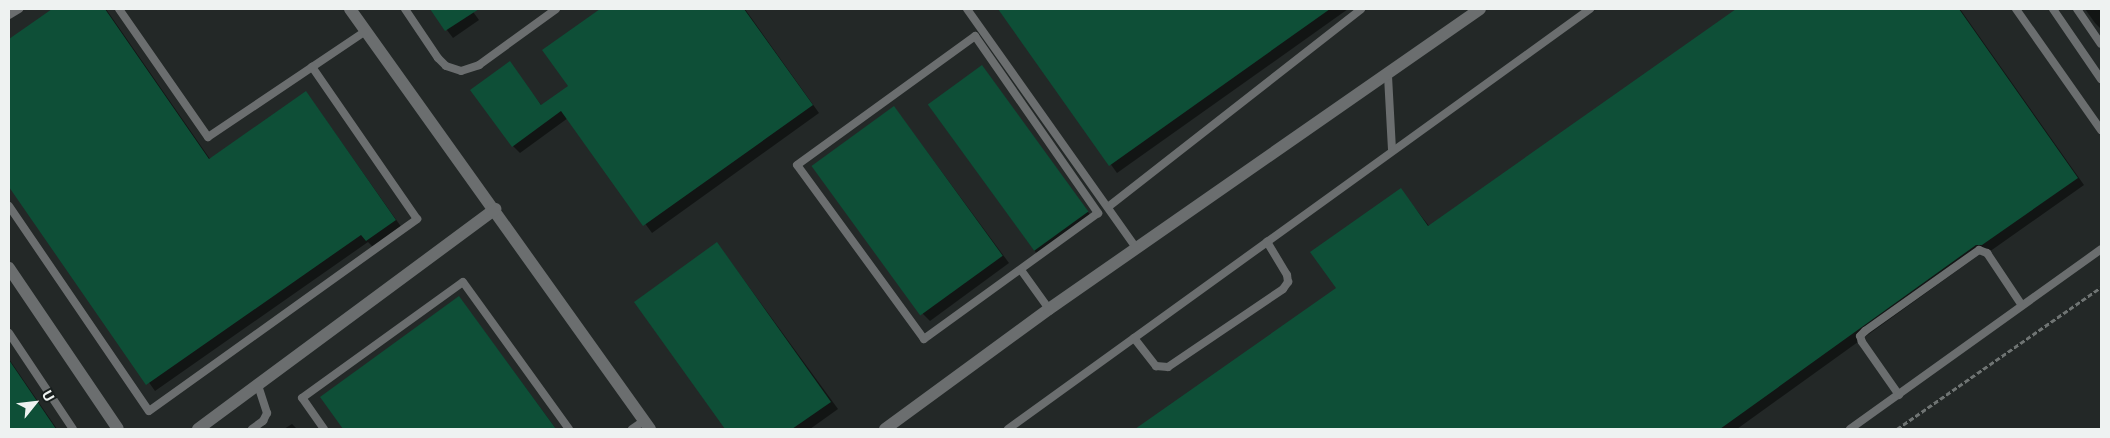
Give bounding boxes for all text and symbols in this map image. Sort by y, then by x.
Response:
north arrow [10,378,60,428]
text: U [39,387,58,404]

